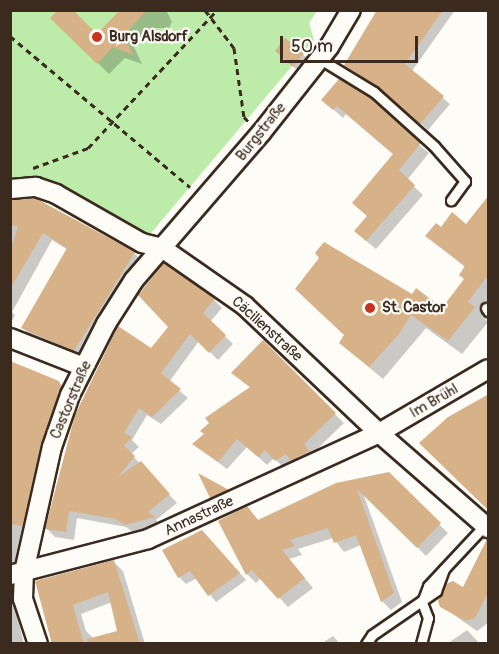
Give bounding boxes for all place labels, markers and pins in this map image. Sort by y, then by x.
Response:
place label: Burg Alsdorf [109,28,188,46]
marker: Burg Alsdorf [90,30,104,44]
place label: St. Castor [382,299,446,317]
marker: St. Castor [363,301,377,315]

